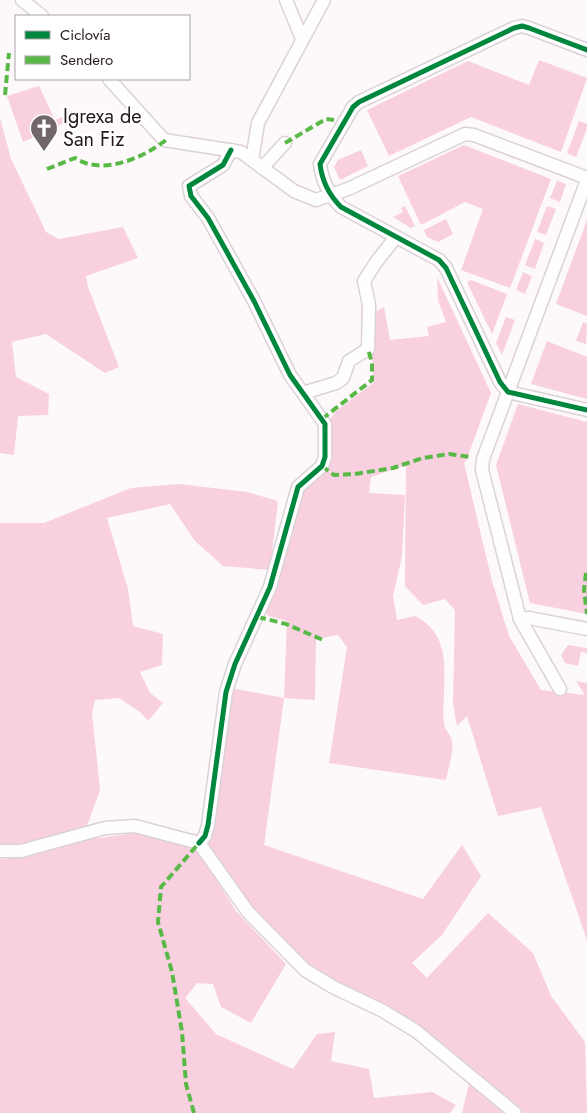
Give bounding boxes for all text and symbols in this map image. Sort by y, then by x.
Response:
legend [15,15,190,80]
text: Ciclovía [60,24,110,46]
text: Sendero [60,49,113,71]
place label: Igrexa de San Fiz [63,102,142,154]
church icon: Igrexa de San Fiz [29,113,59,152]

